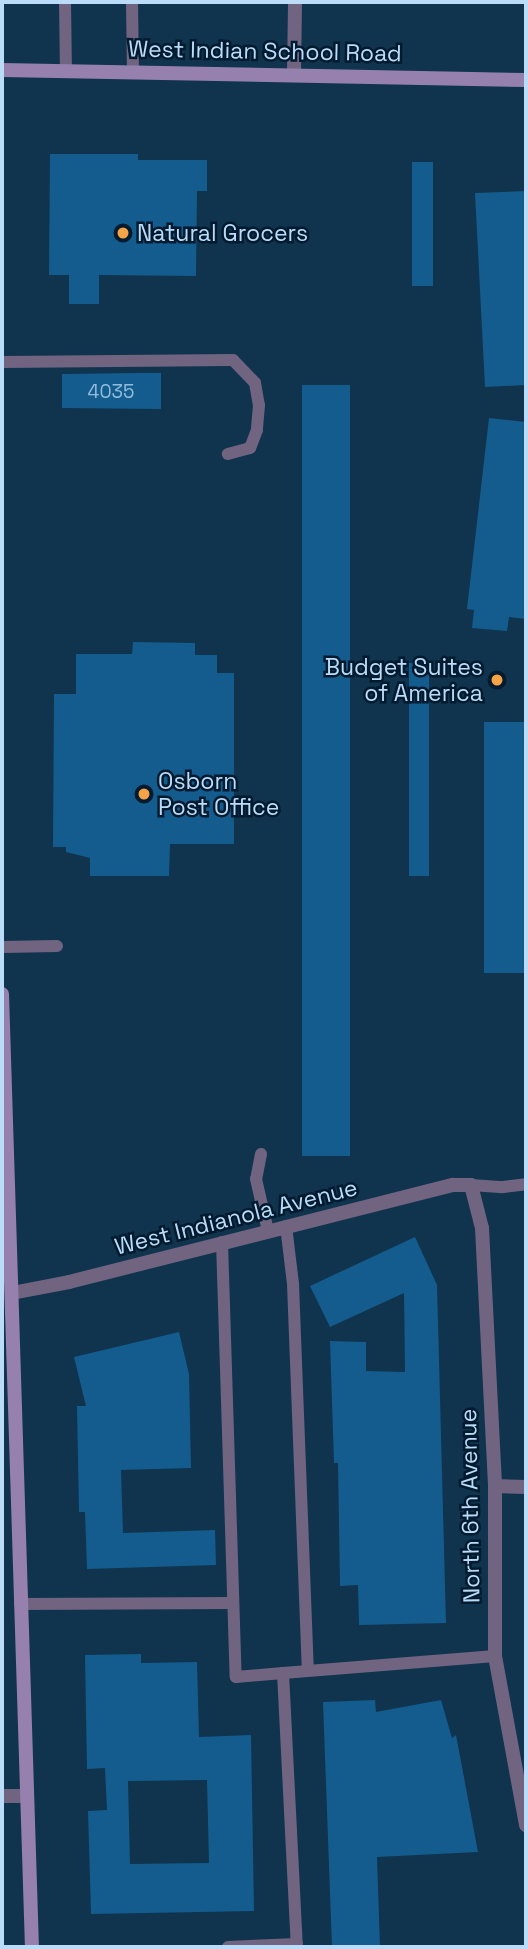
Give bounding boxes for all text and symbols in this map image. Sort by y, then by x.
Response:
street label: West Indian School Road [128,35,402,67]
place label: Natural Grocers [137,219,308,247]
marker: Natural Grocers [115,225,131,241]
house number: 4035 [88,381,134,403]
place label: Budget Suites of America [325,653,483,707]
marker: Budget Suites of America [489,672,505,688]
place label: Osborn Post Office [158,767,279,821]
marker: Osborn Post Office [136,786,152,802]
street label: West Indianola Avenue [112,1173,360,1261]
street label: North 6th Avenue [455,1408,485,1604]

